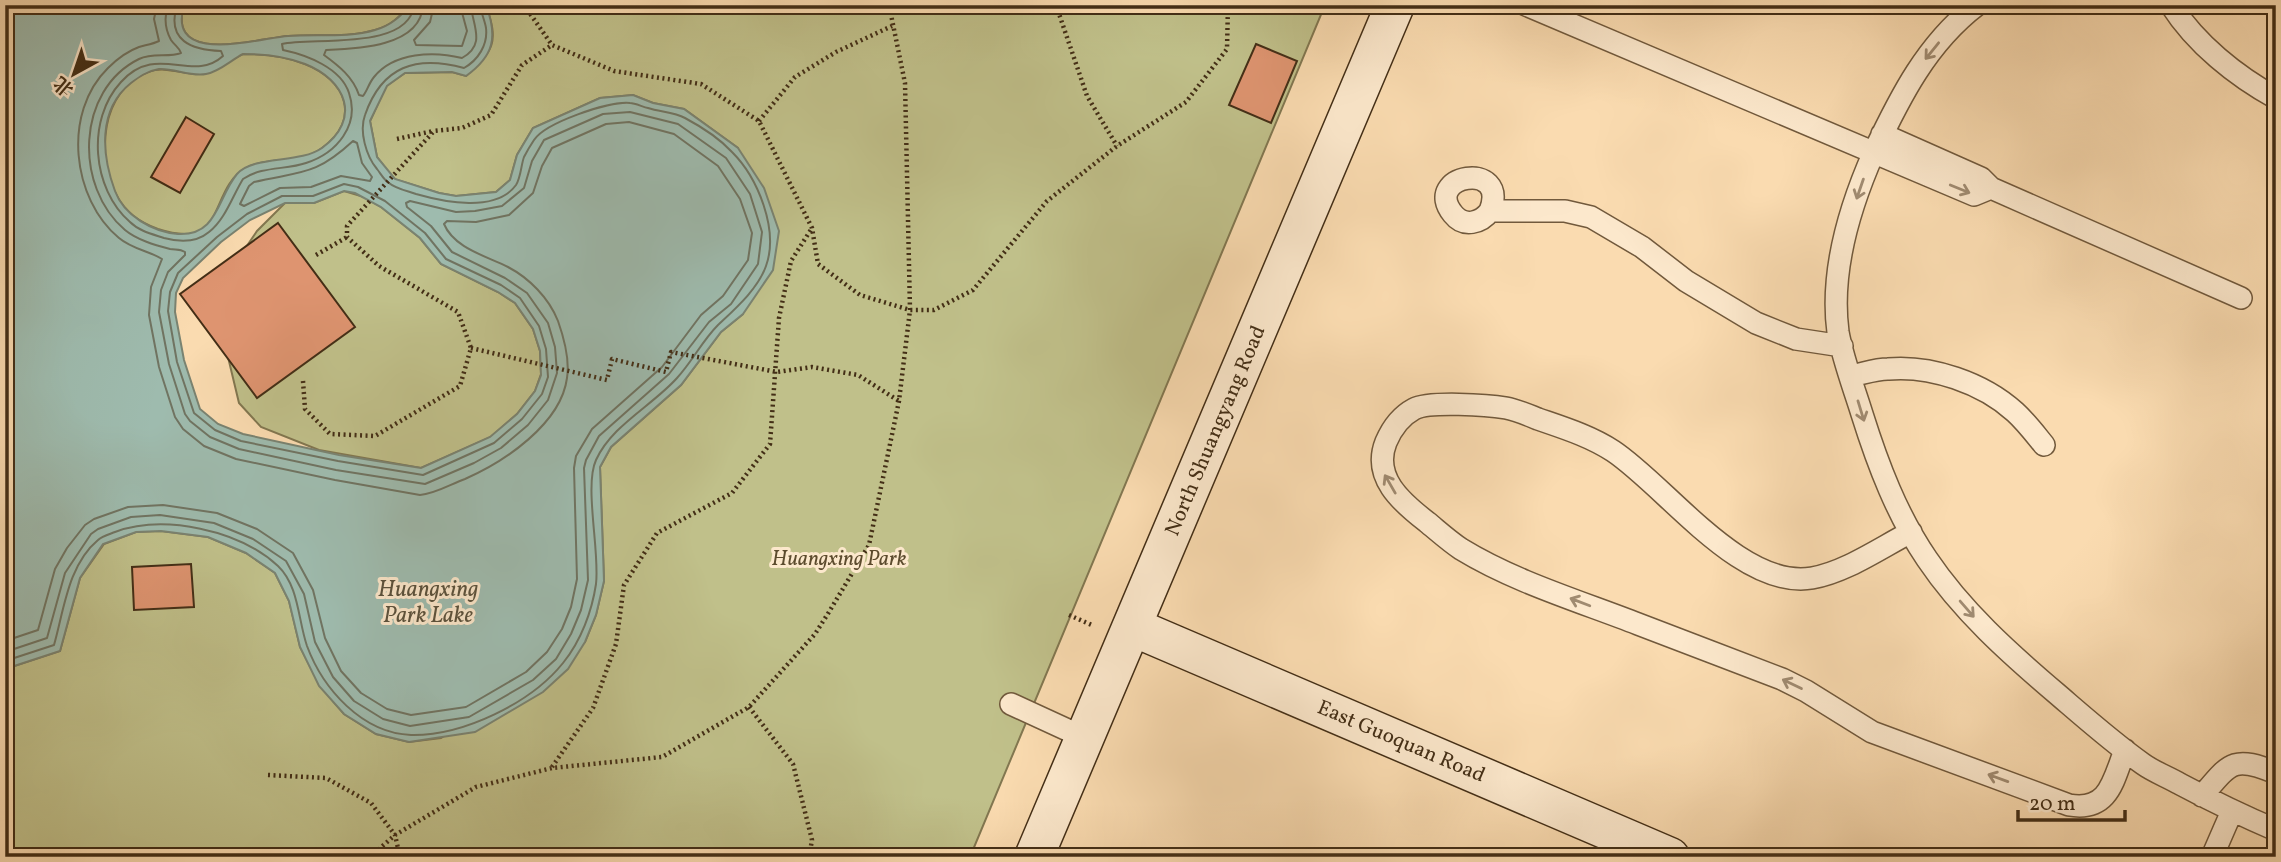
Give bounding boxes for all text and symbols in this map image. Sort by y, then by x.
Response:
north arrow [38,38,108,108]
one-way arrow [1924,41,1940,59]
text: 北 [49,69,80,102]
one-way arrow [1853,178,1865,200]
one-way arrow [1948,183,1970,196]
street label: North Shuangyang Road [1158,321,1274,541]
one-way arrow [1856,399,1868,421]
one-way arrow [1383,474,1397,494]
park label: Huangxing Park [771,545,907,574]
water label: Huangxing Park Lake [378,574,478,632]
one-way arrow [1569,594,1591,607]
one-way arrow [1959,600,1975,618]
one-way arrow [1782,677,1803,690]
street label: East Guoquan Road [1313,693,1489,791]
one-way arrow [1987,771,2009,784]
scale bar [2018,778,2125,822]
text: 20 m [2029,790,2075,819]

